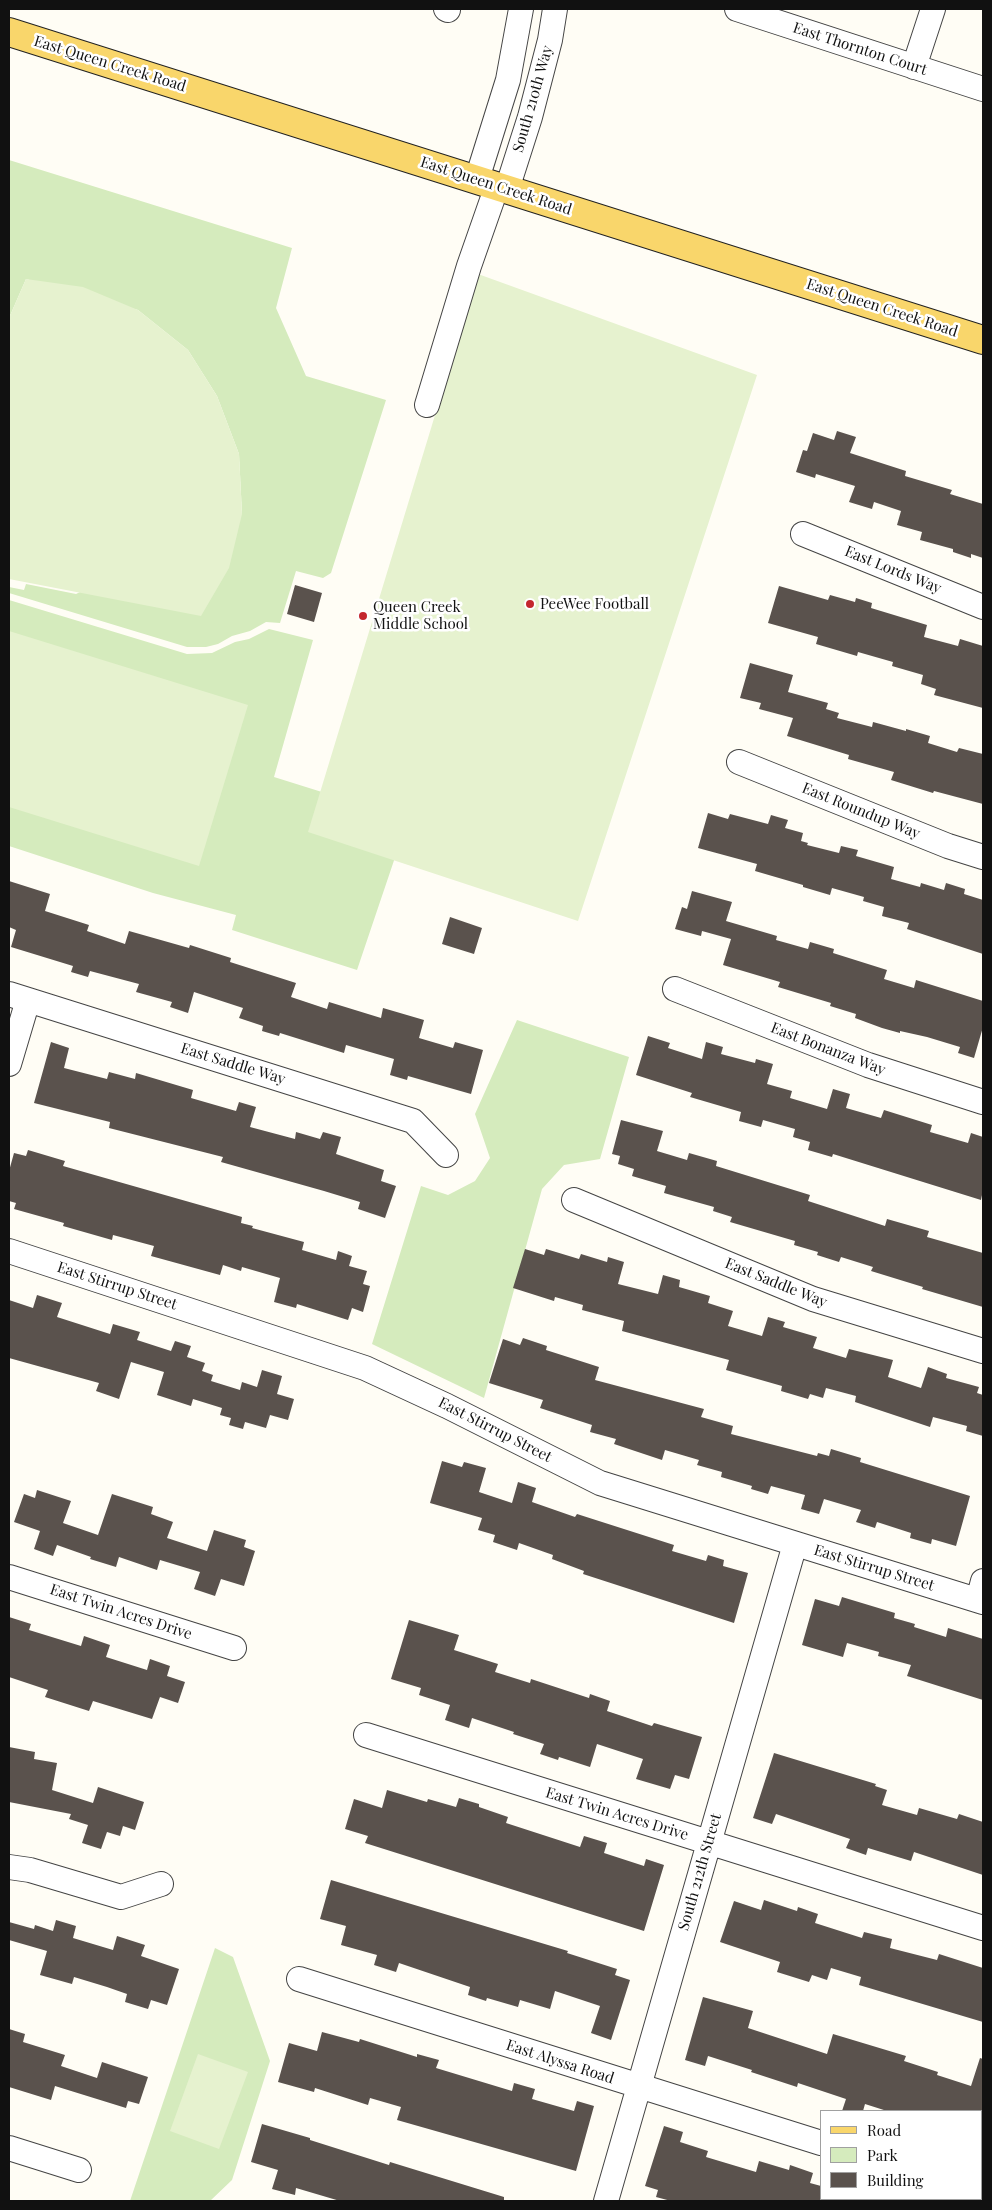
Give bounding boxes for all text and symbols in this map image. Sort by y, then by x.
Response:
street label: East Thornton Court [791,19,929,79]
street label: East Queen Creek Road [32,32,188,96]
street label: South 210th Way [509,44,557,154]
street label: East Queen Creek Road [418,153,574,219]
street label: East Queen Creek Road [804,275,960,341]
street label: East Lords Way [842,542,944,598]
place label: PeeWee Football [540,595,649,613]
place label: Queen Creek Middle School [373,598,468,633]
marker: PeeWee Football [524,598,536,610]
marker: Queen Creek Middle School [357,610,369,622]
street label: East Roundup Way [799,779,923,843]
street label: East Bonanza Way [768,1019,888,1079]
street label: East Saddle Way [178,1040,288,1088]
street label: East Saddle Way [722,1254,830,1312]
street label: East Stirrup Street [55,1258,179,1314]
street label: East Stirrup Street [435,1394,555,1466]
street label: East Stirrup Street [812,1541,936,1595]
street label: East Twin Acres Drive [48,1581,194,1643]
street label: East Twin Acres Drive [544,1784,690,1844]
street label: South 212th Street [675,1811,725,1933]
street label: East Alyssa Road [504,2036,616,2088]
legend [820,2110,982,2200]
text: Road [867,2120,901,2140]
text: Park [867,2145,898,2165]
text: Building [867,2170,923,2190]

